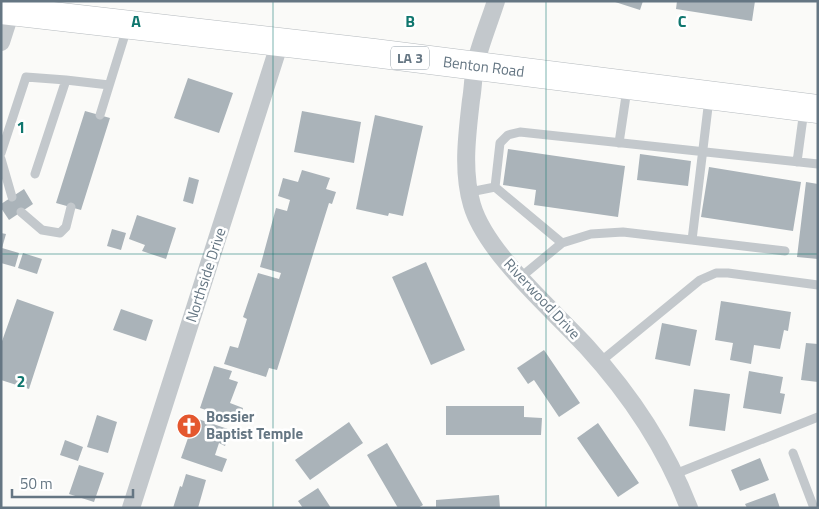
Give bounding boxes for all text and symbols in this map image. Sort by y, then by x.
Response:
text: A [131,9,141,33]
text: B [405,9,415,33]
text: C [678,9,687,33]
road number: LA 3 [391,46,429,70]
street label: Benton Road [442,50,526,83]
text: 1 [17,115,25,139]
street label: Northside Drive [179,225,232,325]
street label: Riverwood Drive [499,253,586,344]
text: 2 [17,369,25,393]
place label: Bossier Baptist Temple [206,405,303,445]
church icon: Bossier Baptist Temple [176,413,202,439]
scale bar [12,466,134,498]
text: 50 m [20,472,53,495]

